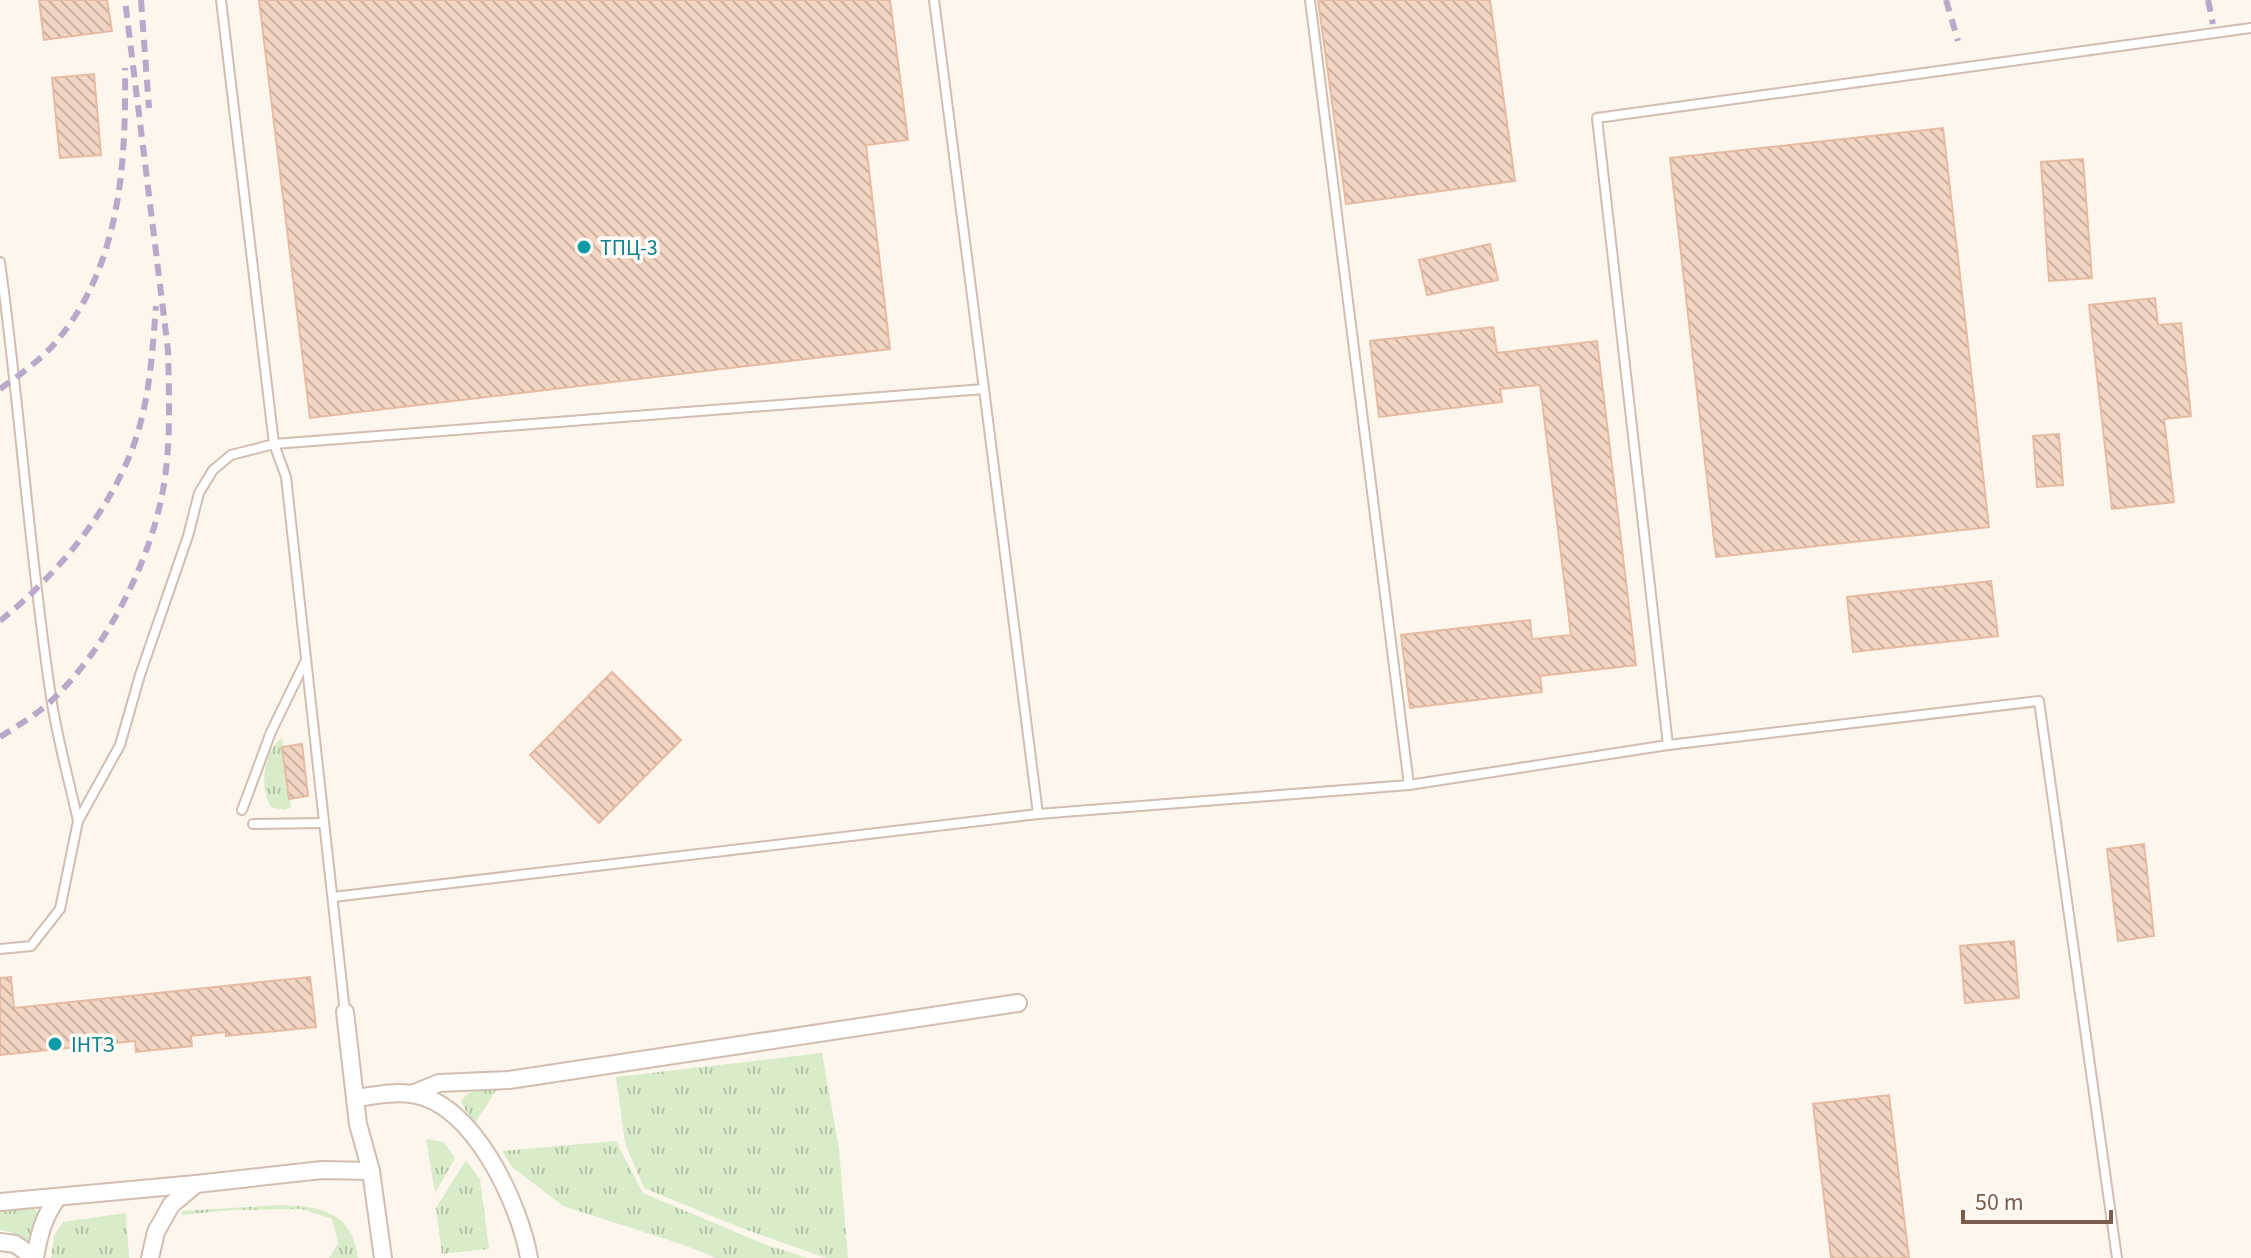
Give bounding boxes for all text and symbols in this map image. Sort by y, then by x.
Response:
place label: ТПЦ-3 [600,232,658,264]
marker: ТПЦ-3 [575,238,593,256]
place label: ІНТЗ [71,1029,115,1061]
marker: ІНТЗ [46,1035,64,1053]
scale bar [1963,1174,2111,1224]
text: 50 m [1975,1185,2024,1220]

